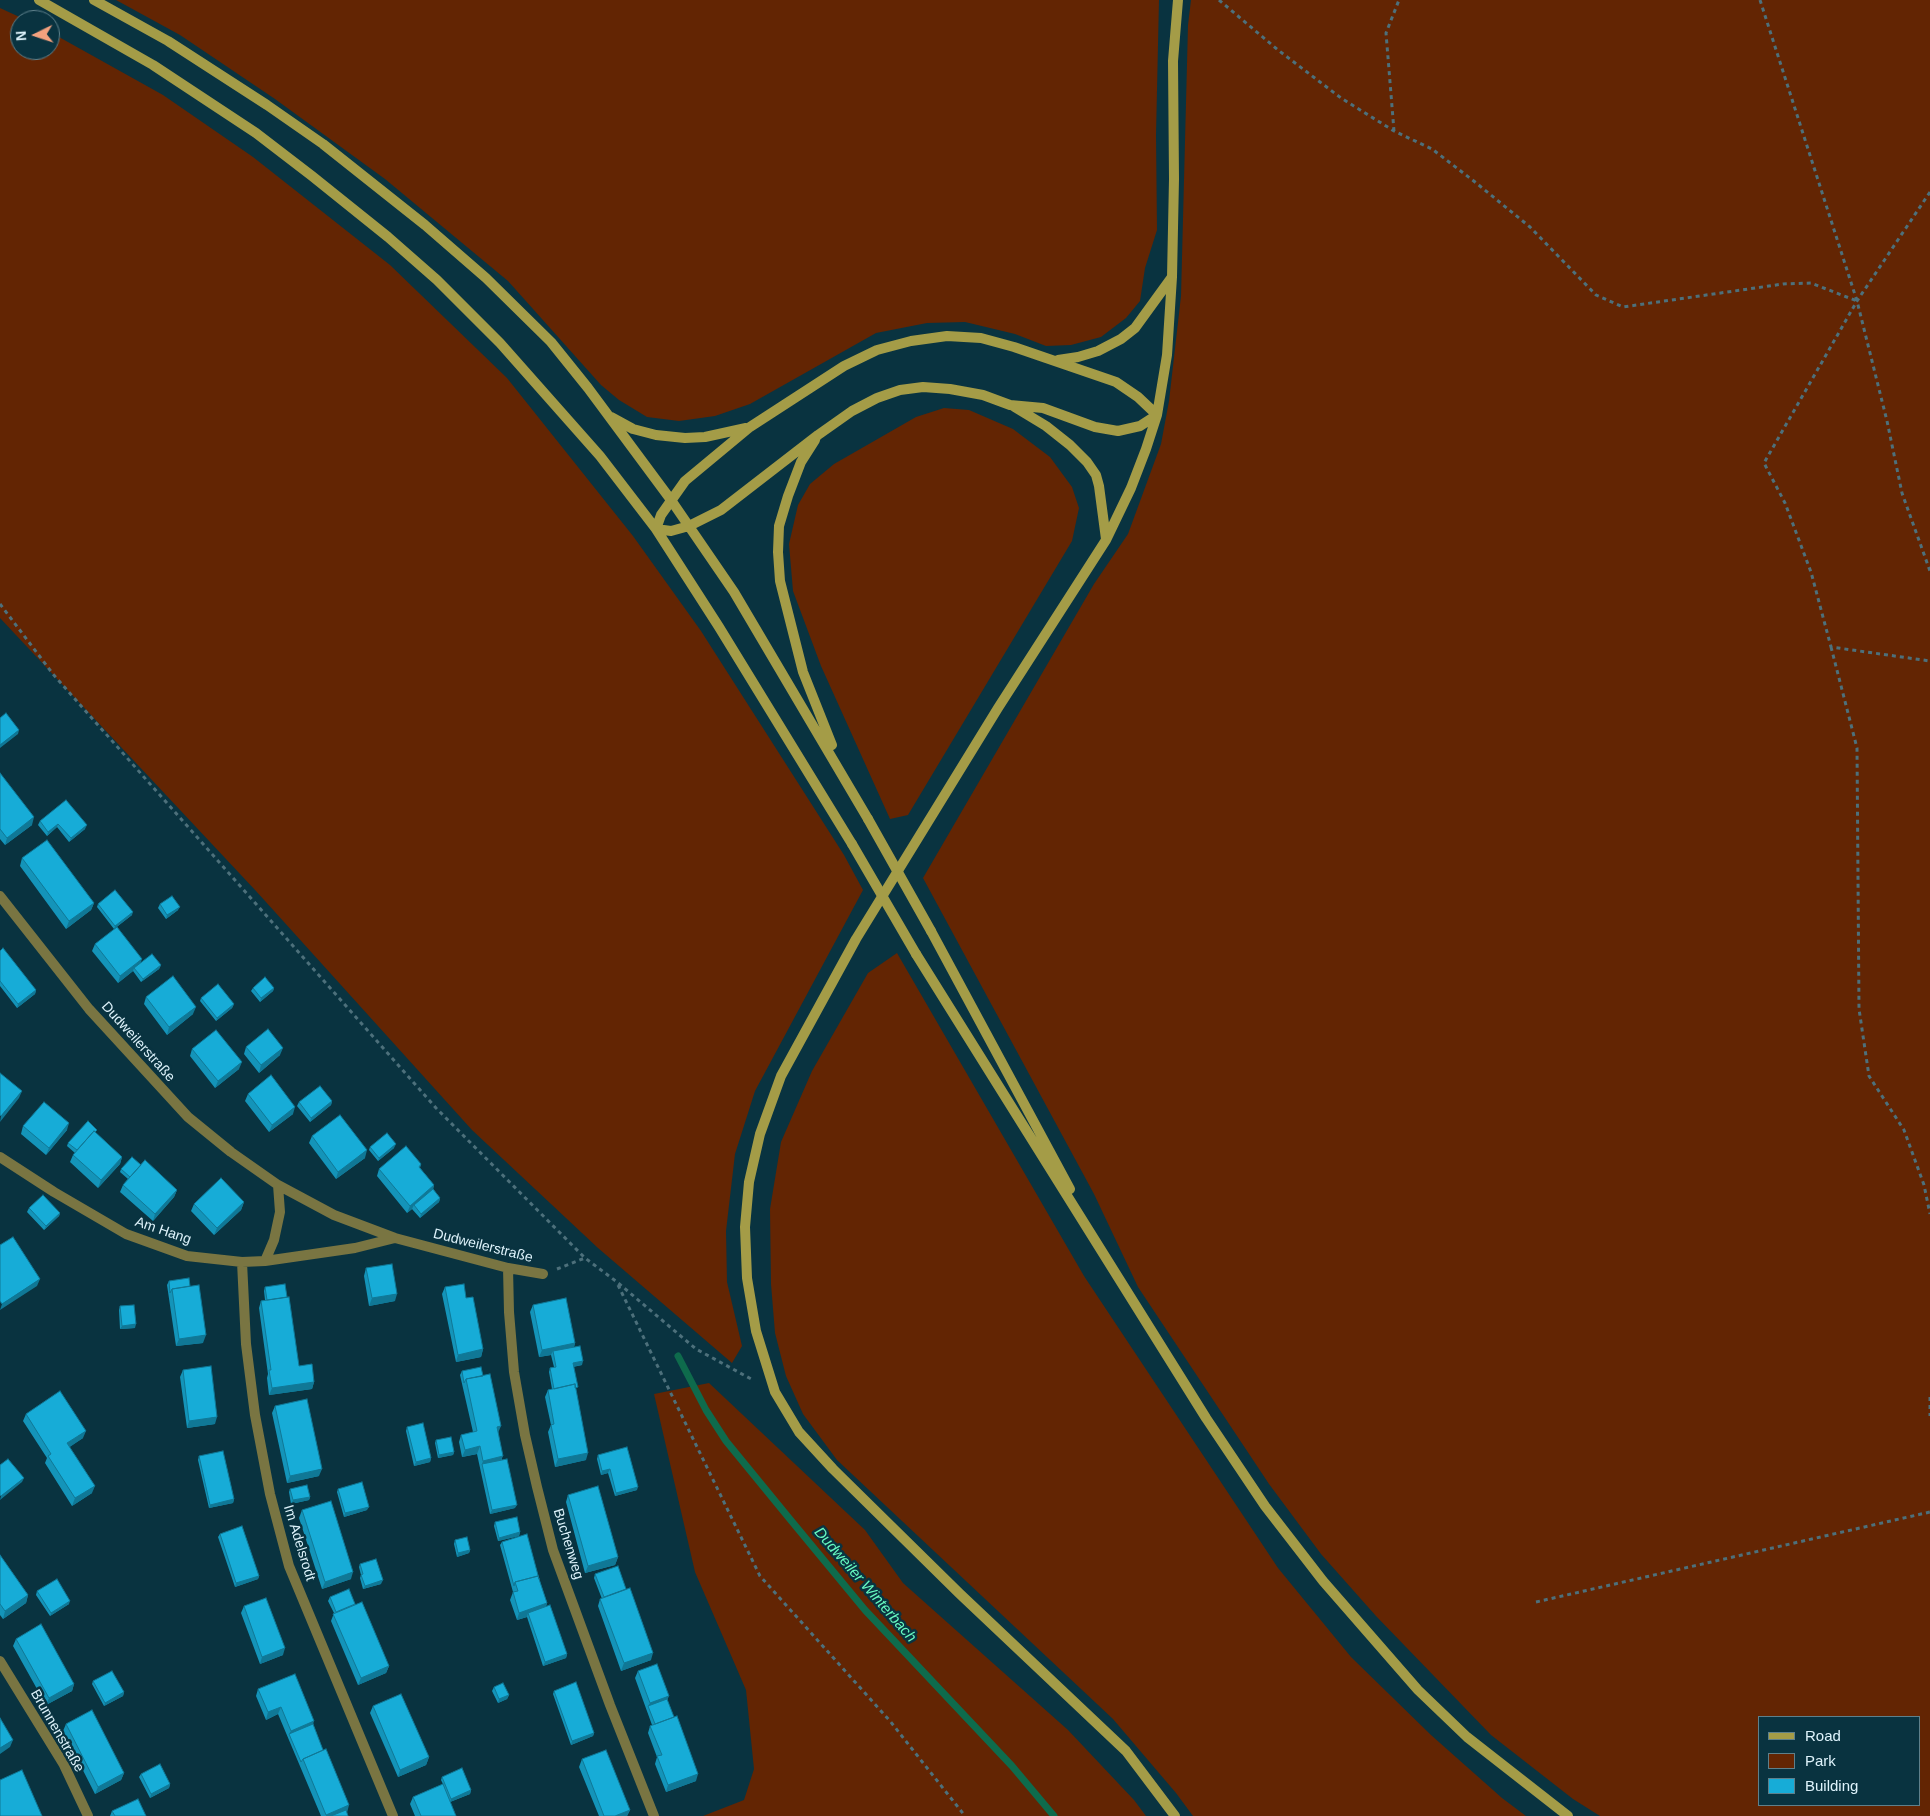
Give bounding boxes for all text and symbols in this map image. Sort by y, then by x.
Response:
north arrow [10,10,60,60]
text: N [13,30,29,42]
street label: Dudweilerstraße [98,999,178,1085]
street label: Am Hang [133,1214,193,1248]
street label: Dudweilerstraße [432,1226,534,1266]
street label: Im Adelsrodt [279,1503,319,1583]
street label: Buchenweg [549,1507,587,1581]
water label: Dudweiler Winterbach [810,1524,920,1646]
street label: Brunnenstraße [27,1687,87,1775]
legend [1758,1716,1920,1806]
text: Road [1805,1727,1841,1744]
text: Park [1805,1752,1836,1769]
text: Building [1805,1777,1858,1794]

